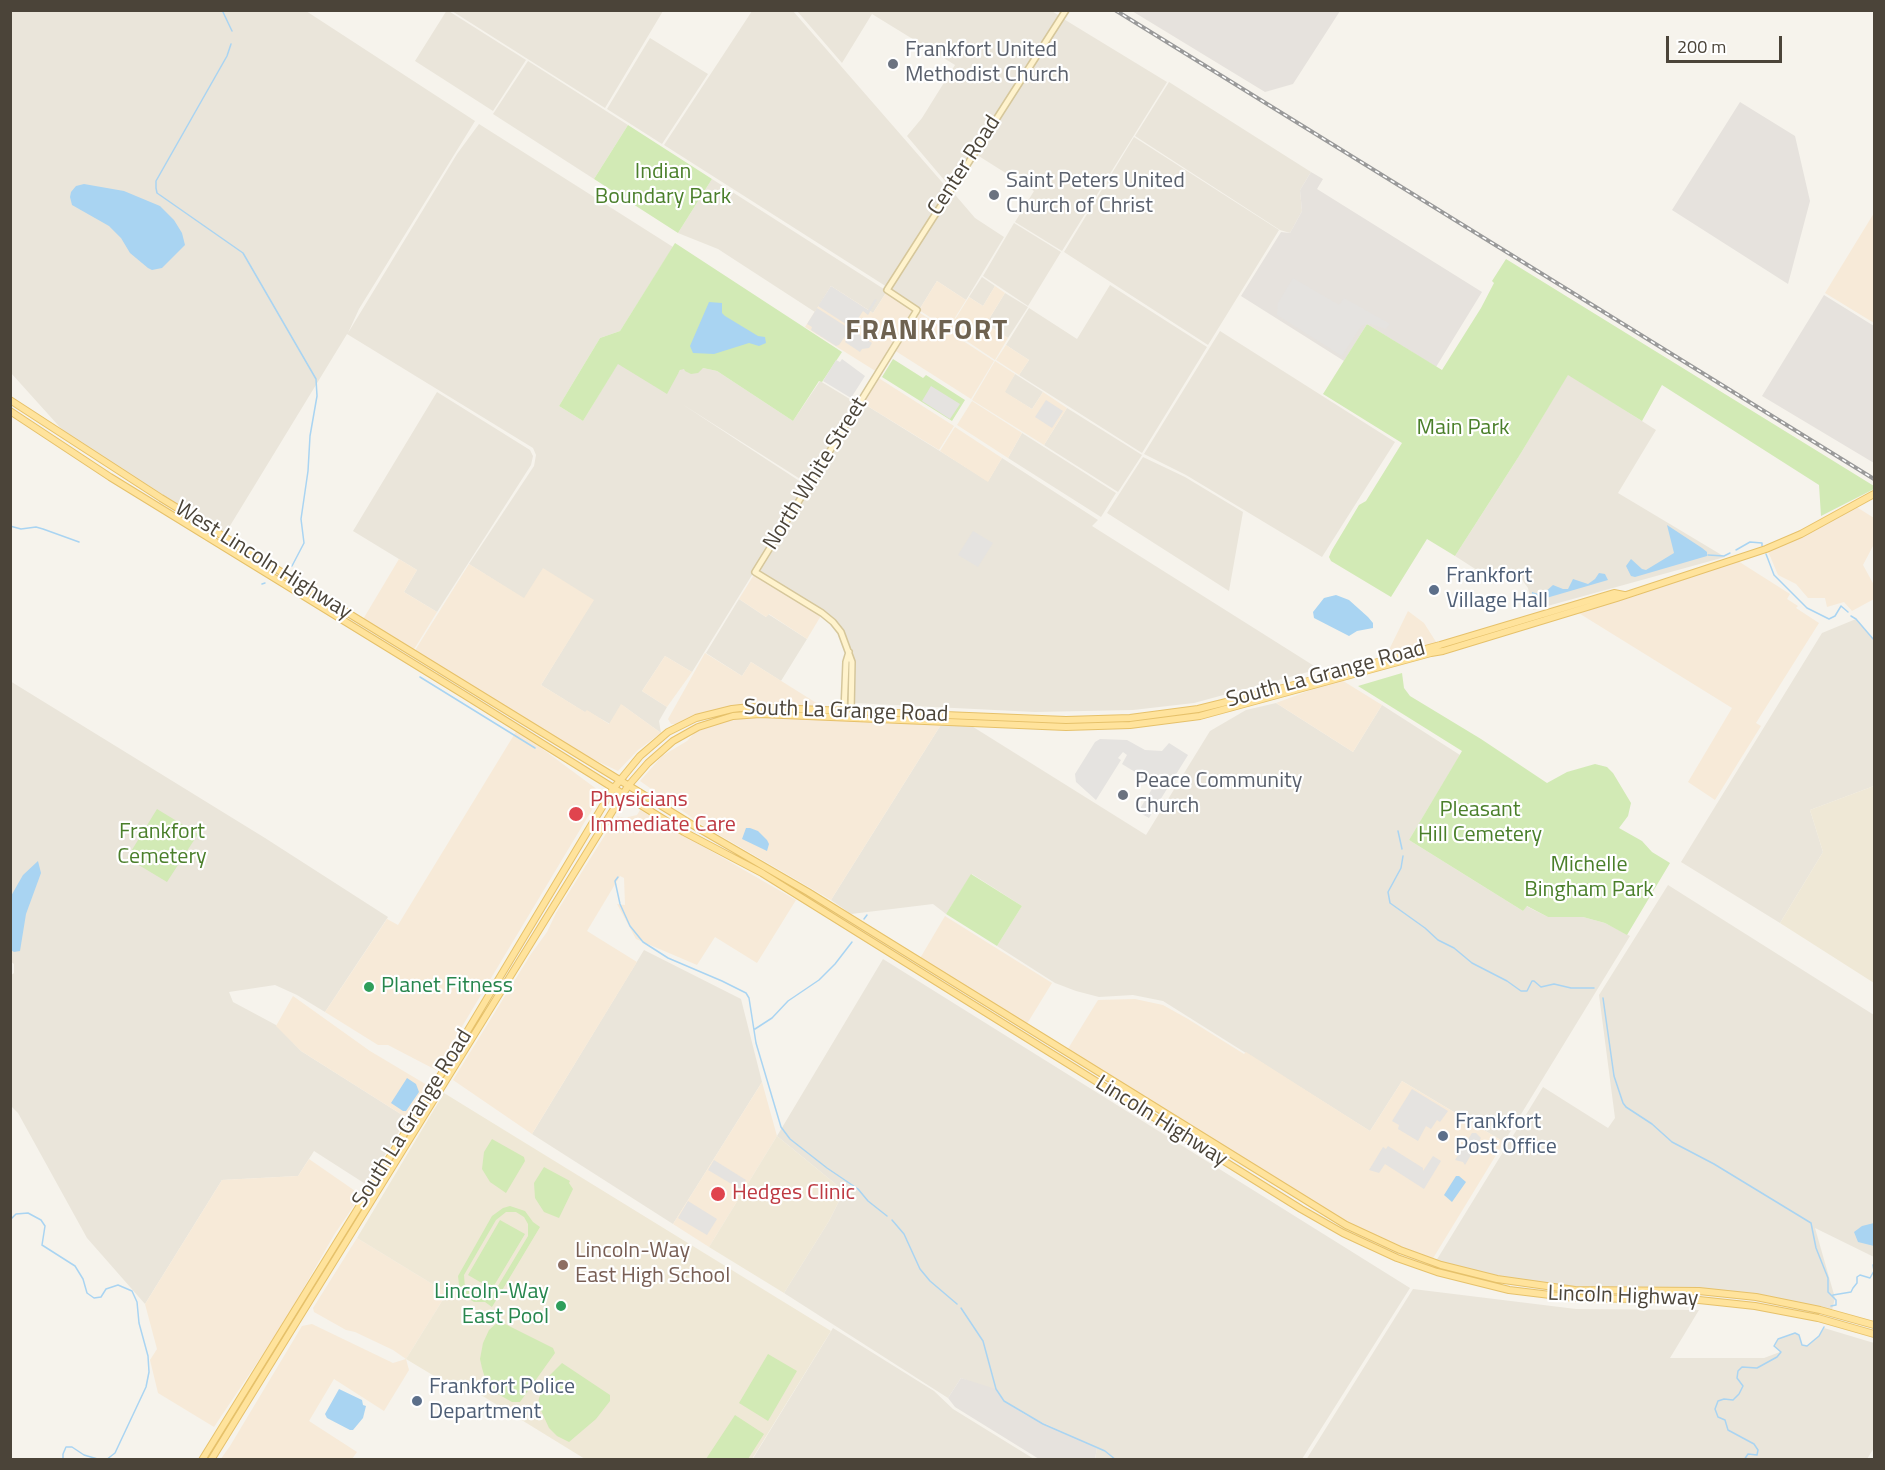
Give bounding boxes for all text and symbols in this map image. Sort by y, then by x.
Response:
scale bar [1669,24,1784,62]
text: 200 m [1677,33,1726,60]
place label: Frankfort United Methodist Church [905,38,1069,90]
marker: Frankfort United Methodist Church [886,57,900,71]
street label: Center Road [923,111,1007,221]
park label: Indian Boundary Park [595,160,731,212]
place label: Saint Peters United Church of Christ [1006,169,1185,220]
marker: Saint Peters United Church of Christ [987,188,1001,202]
district label: FRANKFORT [845,315,1009,349]
street label: North White Street [758,393,874,555]
park label: Main Park [1416,416,1510,442]
street label: West Lincoln Highway [170,496,356,626]
place label: Frankfort Village Hall [1446,564,1548,616]
marker: Frankfort Village Hall [1427,583,1441,597]
street label: South La Grange Road [1224,636,1428,714]
street label: South La Grange Road [743,695,949,729]
place label: Peace Community Church [1135,769,1302,820]
place label: Physicians Immediate Care [590,788,736,840]
marker: Peace Community Church [1116,788,1130,802]
park label: Pleasant Hill Cemetery [1418,798,1542,849]
marker: Physicians Immediate Care [567,805,585,823]
park label: Frankfort Cemetery [117,820,207,872]
park label: Michelle Bingham Park [1524,853,1654,904]
place label: Planet Fitness [381,974,513,1000]
marker: Planet Fitness [362,980,376,994]
street label: South La Grange Road [348,1025,478,1213]
street label: Lincoln Highway [1090,1071,1232,1173]
place label: Frankfort Post Office [1455,1110,1557,1162]
marker: Frankfort Post Office [1436,1129,1450,1143]
place label: Hedges Clinic [732,1181,855,1207]
marker: Hedges Clinic [709,1185,727,1203]
place label: Lincoln-Way East High School [575,1239,730,1290]
marker: Lincoln-Way East High School [556,1258,570,1272]
place label: Lincoln-Way East Pool [434,1280,549,1332]
street label: Lincoln Highway [1547,1281,1699,1313]
marker: Lincoln-Way East Pool [554,1299,568,1313]
place label: Frankfort Police Department [429,1375,575,1426]
marker: Frankfort Police Department [410,1394,424,1408]

